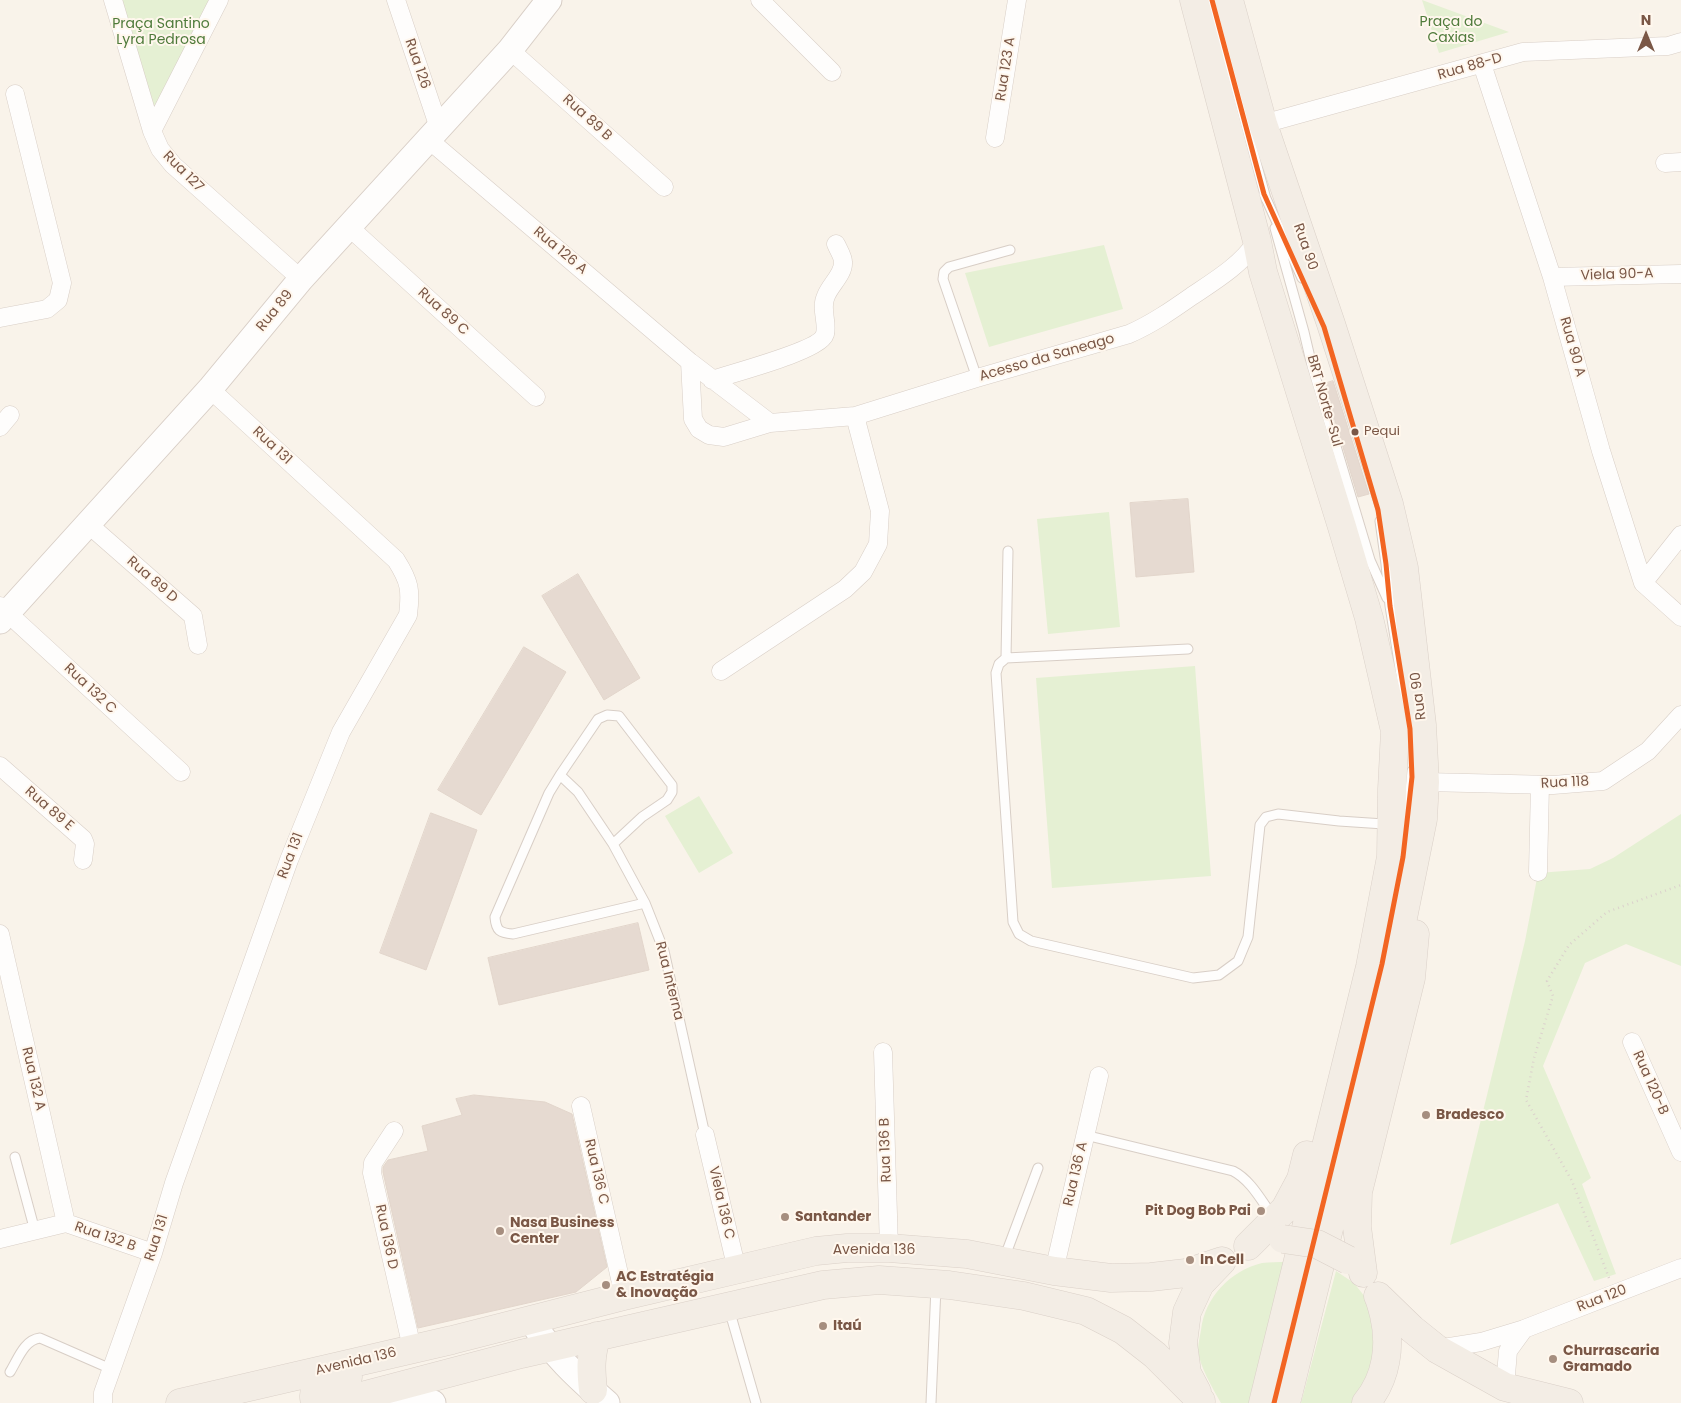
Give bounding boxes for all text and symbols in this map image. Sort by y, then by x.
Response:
north arrow [1621,10,1671,60]
text: N [1641,10,1651,30]
park label: Praça do Caxias [1420,14,1482,46]
park label: Praça Santino Lyra Pedrosa [112,16,210,48]
street label: Rua 123 A [993,36,1019,102]
street label: Rua 126 [401,37,433,91]
street label: Rua 88-D [1436,50,1504,84]
street label: Rua 89 B [559,91,615,145]
street label: Rua 127 [159,148,207,196]
street label: Rua 90 [1289,221,1321,273]
street label: Rua 126 A [530,224,590,278]
street label: Viela 90-A [1580,265,1654,285]
street label: Rua 89 C [414,285,472,339]
street label: Rua 89 [253,287,297,335]
street label: Rua 90 A [1555,315,1589,379]
street label: Acesso da Saneago [977,331,1117,385]
street label: BRT Norte-Sul [1303,353,1345,449]
street label: Rua 131 [249,424,295,468]
place label: Pequi [1364,424,1400,440]
marker: Pequi [1350,427,1360,437]
street label: Rua 89 D [123,553,181,607]
street label: Rua 132 C [60,660,120,718]
street label: Rua 90 [1408,671,1430,721]
street label: Rua 118 [1540,773,1590,793]
street label: Rua 89 E [21,783,77,835]
street label: Rua 131 [275,831,307,881]
street label: Rua Interna [651,940,687,1022]
street label: Rua 132 A [18,1046,48,1112]
street label: Rua 120-B [1628,1048,1672,1118]
place label: Bradesco [1436,1107,1504,1123]
marker: Bradesco [1420,1109,1432,1121]
street label: Rua 136 B [876,1117,896,1183]
street label: Rua 136 C [580,1138,612,1206]
street label: Rua 136 A [1060,1140,1092,1208]
street label: Viela 136 C [704,1165,738,1241]
street label: Rua 136 D [371,1203,401,1271]
place label: Pit Dog Bob Pai [1145,1203,1251,1219]
marker: Pit Dog Bob Pai [1255,1205,1267,1217]
place label: Santander [795,1209,871,1225]
marker: Santander [779,1211,791,1223]
street label: Rua 131 [142,1213,172,1263]
place label: Nasa Business Center [510,1215,615,1248]
street label: Rua 132 B [72,1219,138,1255]
marker: Nasa Business Center [494,1225,506,1237]
street label: Avenida 136 [833,1242,915,1258]
place label: In Cell [1200,1252,1244,1268]
marker: In Cell [1184,1254,1196,1266]
place label: AC Estratégia & Inovação [616,1269,714,1302]
marker: AC Estratégia & Inovação [600,1279,612,1291]
street label: Rua 120 [1575,1282,1629,1316]
place label: Itaú [833,1318,862,1334]
marker: Itaú [817,1320,829,1332]
place label: Churrascaria Gramado [1563,1343,1659,1375]
street label: Avenida 136 [314,1345,398,1379]
marker: Churrascaria Gramado [1547,1353,1559,1365]

